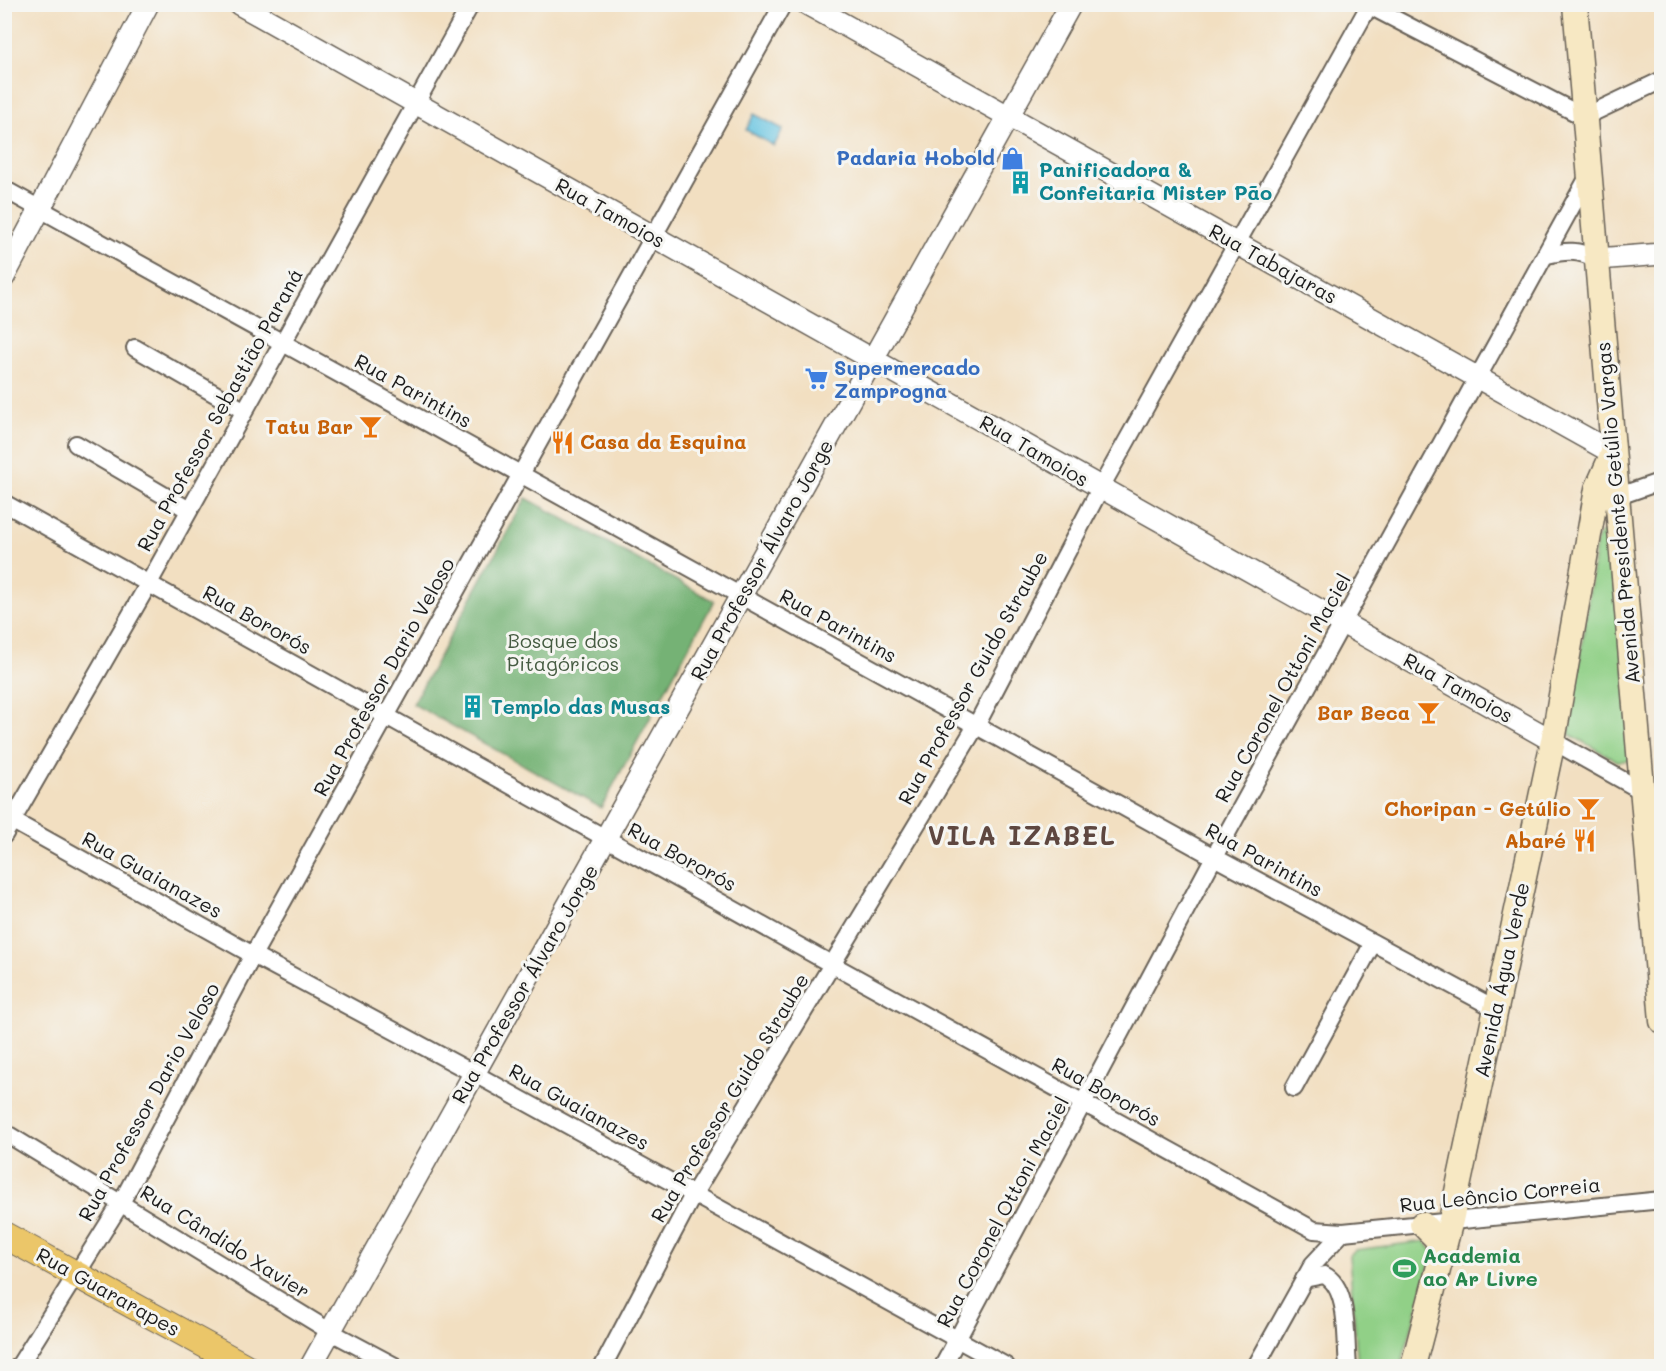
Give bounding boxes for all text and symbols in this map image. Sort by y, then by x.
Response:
place label: Padaria Hobold [836,144,995,170]
shop icon: Padaria Hobold [1000,145,1026,171]
place label: Panificadora & Confeitaria Mister Pão [1039,156,1272,205]
building icon: Panificadora & Confeitaria Mister Pão [1008,169,1034,195]
street label: Rua Tamoios [551,171,670,253]
street label: Rua Tabajaras [1205,217,1342,309]
street label: Rua Professor Sebastião Paraná [130,263,308,556]
street label: Avenida Presidente Getúlio Vargas [1589,341,1645,685]
street label: Rua Parintins [350,347,477,433]
place label: Supermercado Zamprogna [834,354,980,403]
supermarket icon: Supermercado Zamprogna [803,366,829,392]
street label: Rua Tamoios [975,408,1094,492]
place label: Tatu Bar [265,413,353,439]
bar icon: Tatu Bar [358,414,384,440]
place label: Casa da Esquina [580,428,747,454]
restaurant icon: Casa da Esquina [549,429,575,455]
street label: Rua Professor Álvaro Jorge [684,434,838,685]
street label: Rua Professor Guido Straube [891,546,1053,809]
street label: Rua Professor Dario Veloso [307,552,460,800]
street label: Rua Coronel Ottoni Maciel [1208,568,1356,807]
street label: Rua Bororós [199,579,316,660]
street label: Rua Parintins [775,582,902,668]
park label: Bosque dos Pitagóricos [507,627,619,676]
street label: Rua Tamoios [1399,646,1518,728]
place label: Templo das Musas [491,693,670,719]
building icon: Templo das Musas [460,694,486,720]
place label: Bar Beca [1317,699,1410,725]
bar icon: Bar Beca [1415,700,1441,726]
place label: Choripan - Getúlio [1384,795,1571,821]
bar icon: Choripan - Getúlio [1576,796,1602,822]
street label: Rua Bororós [624,816,741,897]
street label: Rua Parintins [1201,816,1328,902]
district label: VILA IZABEL [928,818,1116,852]
street label: Rua Guaianazes [78,825,227,923]
place label: Abaré [1505,827,1566,853]
restaurant icon: Abaré [1571,828,1597,854]
street label: Rua Professor Álvaro Jorge [445,859,603,1108]
street label: Avenida Água Verde [1468,880,1534,1080]
street label: Rua Professor Guido Straube [644,968,814,1227]
street label: Rua Professor Dario Veloso [72,977,225,1225]
street label: Rua Bororós [1048,1051,1165,1132]
street label: Rua Guaianazes [505,1057,654,1155]
street label: Rua Coronel Ottoni Maciel [930,1091,1074,1332]
street label: Rua Leôncio Correia [1398,1171,1602,1217]
street label: Rua Cândido Xavier [136,1178,315,1304]
street label: Rua Guararapes [32,1241,185,1341]
place label: Academia ao Ar Livre [1423,1242,1538,1291]
sports icon: Academia ao Ar Livre [1392,1255,1418,1281]

